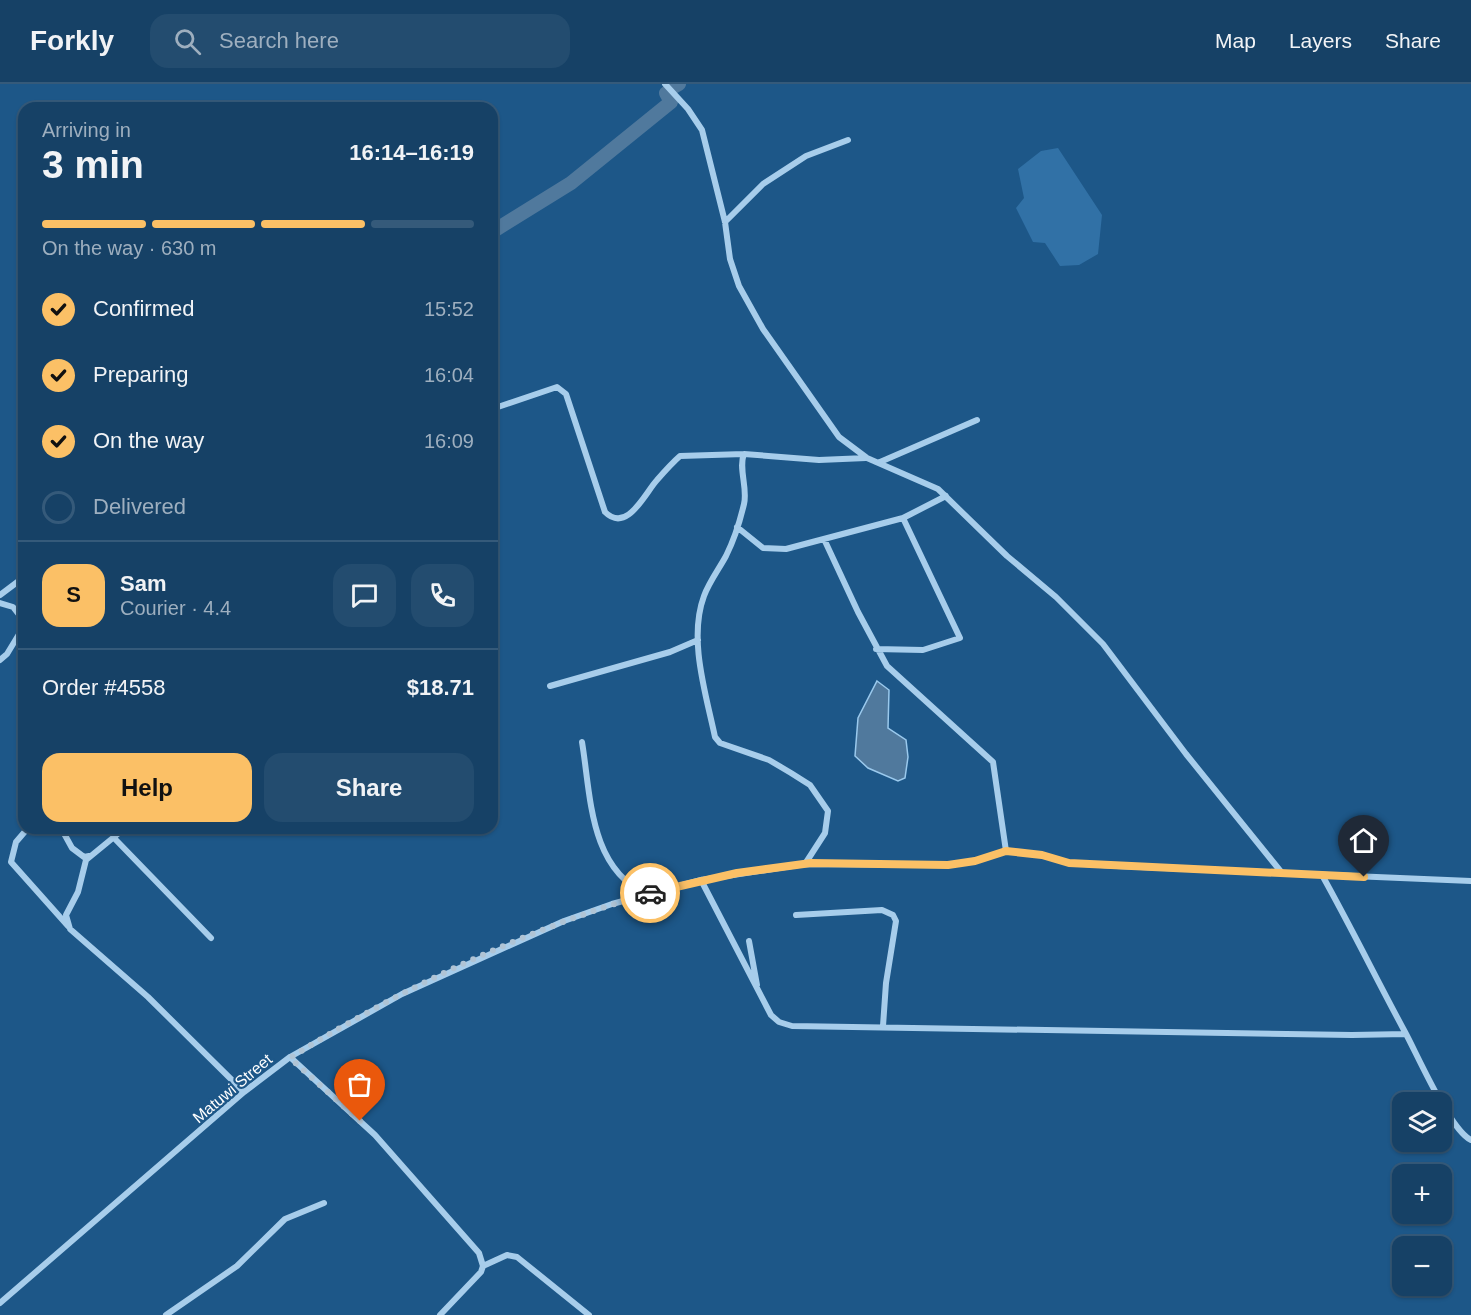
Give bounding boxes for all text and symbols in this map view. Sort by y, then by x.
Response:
search box [150,14,570,68]
text: Forkly [30,25,114,56]
icon: search [171,25,204,58]
text: Search here [219,28,339,53]
text: Map [1215,29,1256,52]
text: Layers [1289,29,1352,52]
text: Share [1385,29,1441,52]
text: Arriving in [42,119,131,141]
text: 16:14–16:19 [349,140,474,165]
text: 3 min [42,143,144,186]
text: On the way · 630 m [42,237,217,259]
icon: check [42,293,75,326]
text: Confirmed [93,296,194,321]
text: 15:52 [424,298,474,320]
icon: check [42,359,75,392]
text: Preparing [93,362,188,387]
text: 16:04 [424,364,474,386]
icon: check [42,425,75,458]
text: On the way [93,428,204,453]
text: 16:09 [424,430,474,452]
text: Delivered [93,494,186,519]
button: chat [333,564,396,627]
button: phone [411,564,474,627]
text: Sam [120,571,166,596]
text: S [66,582,81,607]
text: Courier · 4.4 [120,597,231,619]
text: Order #4558 [42,675,166,700]
text: $18.71 [407,675,474,700]
button: Help [42,753,252,822]
button: Share [264,753,474,822]
pin [1338,815,1389,877]
icon: home [1347,824,1380,857]
courier [620,863,680,923]
icon: car [634,877,667,910]
street label: Matuwi Street [189,1050,276,1126]
pin [334,1059,385,1121]
icon: bag [343,1068,376,1101]
map controls [1392,1092,1452,1296]
button: layers [1392,1092,1452,1152]
button: + [1392,1164,1452,1224]
button: − [1392,1236,1452,1296]

